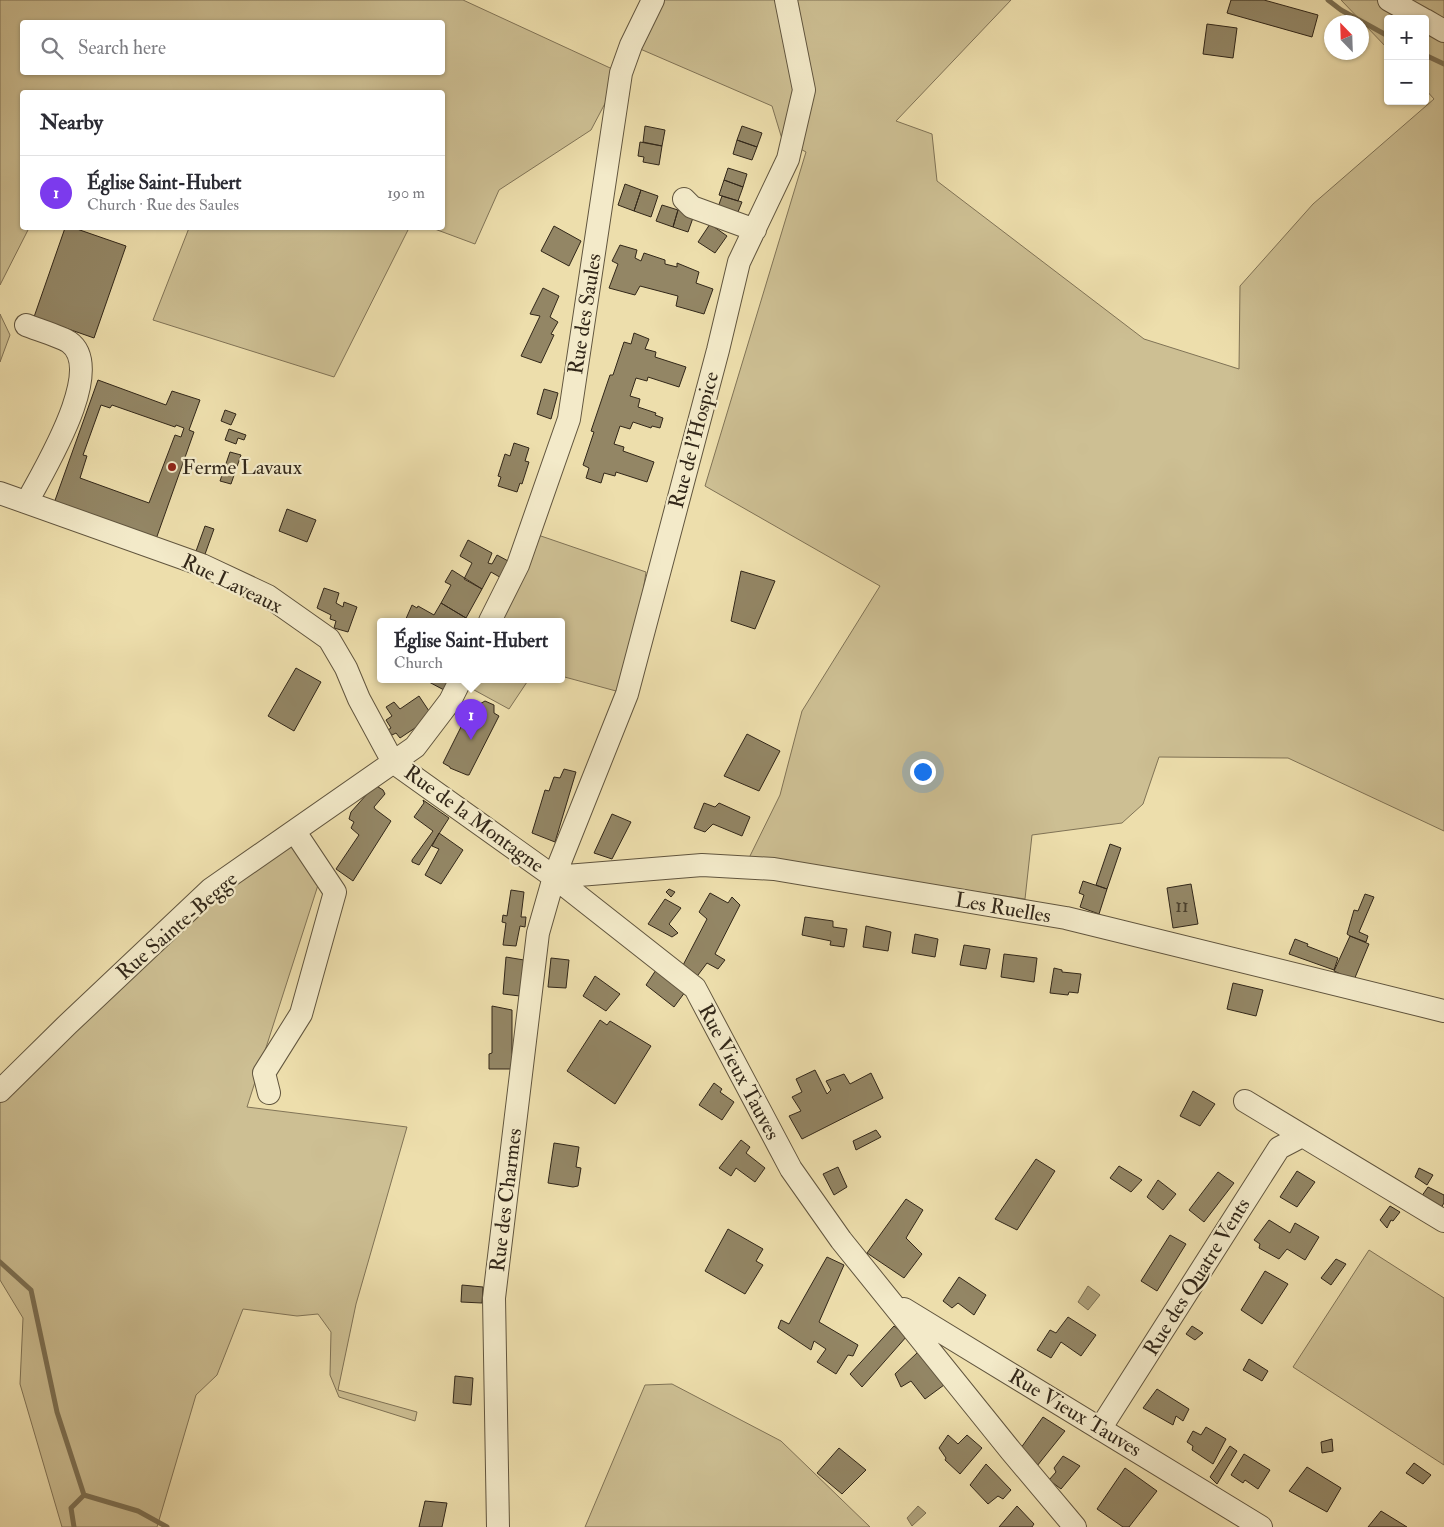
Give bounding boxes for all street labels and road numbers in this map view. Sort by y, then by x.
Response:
street label: Rue des Saules [562,252,608,376]
street label: Rue de l'Hospice [663,368,725,511]
street label: Rue Laveaux [177,548,287,620]
street label: Rue de la Montagne [399,759,550,879]
street label: Rue Sainte-Begge [111,866,243,986]
street label: Les Ruelles [953,886,1053,930]
street label: Rue Vieux Tauves [692,999,786,1145]
street label: Rue des Charmes [484,1127,528,1273]
street label: Rue des Quatre Vents [1138,1193,1256,1361]
street label: Rue Vieux Tauves [1004,1363,1146,1463]

